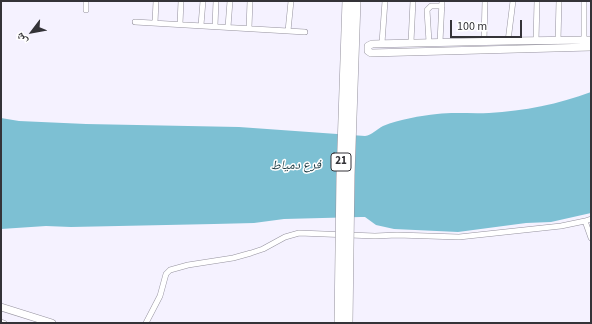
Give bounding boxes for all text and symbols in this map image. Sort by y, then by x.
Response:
north arrow [12,12,52,52]
scale bar [452,12,524,38]
text: 100 m [457,18,487,35]
text: ش [12,30,31,48]
road number: 21 [331,153,351,171]
water label: فرع دمياط [271,158,321,174]

